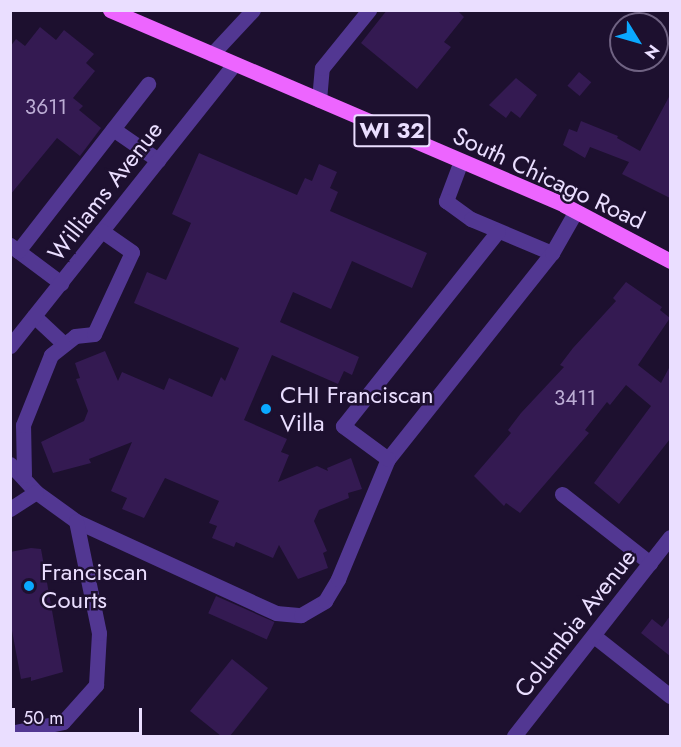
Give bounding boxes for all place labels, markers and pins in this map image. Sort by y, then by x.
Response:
place label: CHI Franciscan Villa [280,381,434,437]
marker: CHI Franciscan Villa [257,400,275,418]
place label: Franciscan Courts [41,558,148,614]
marker: Franciscan Courts [22,579,36,593]

